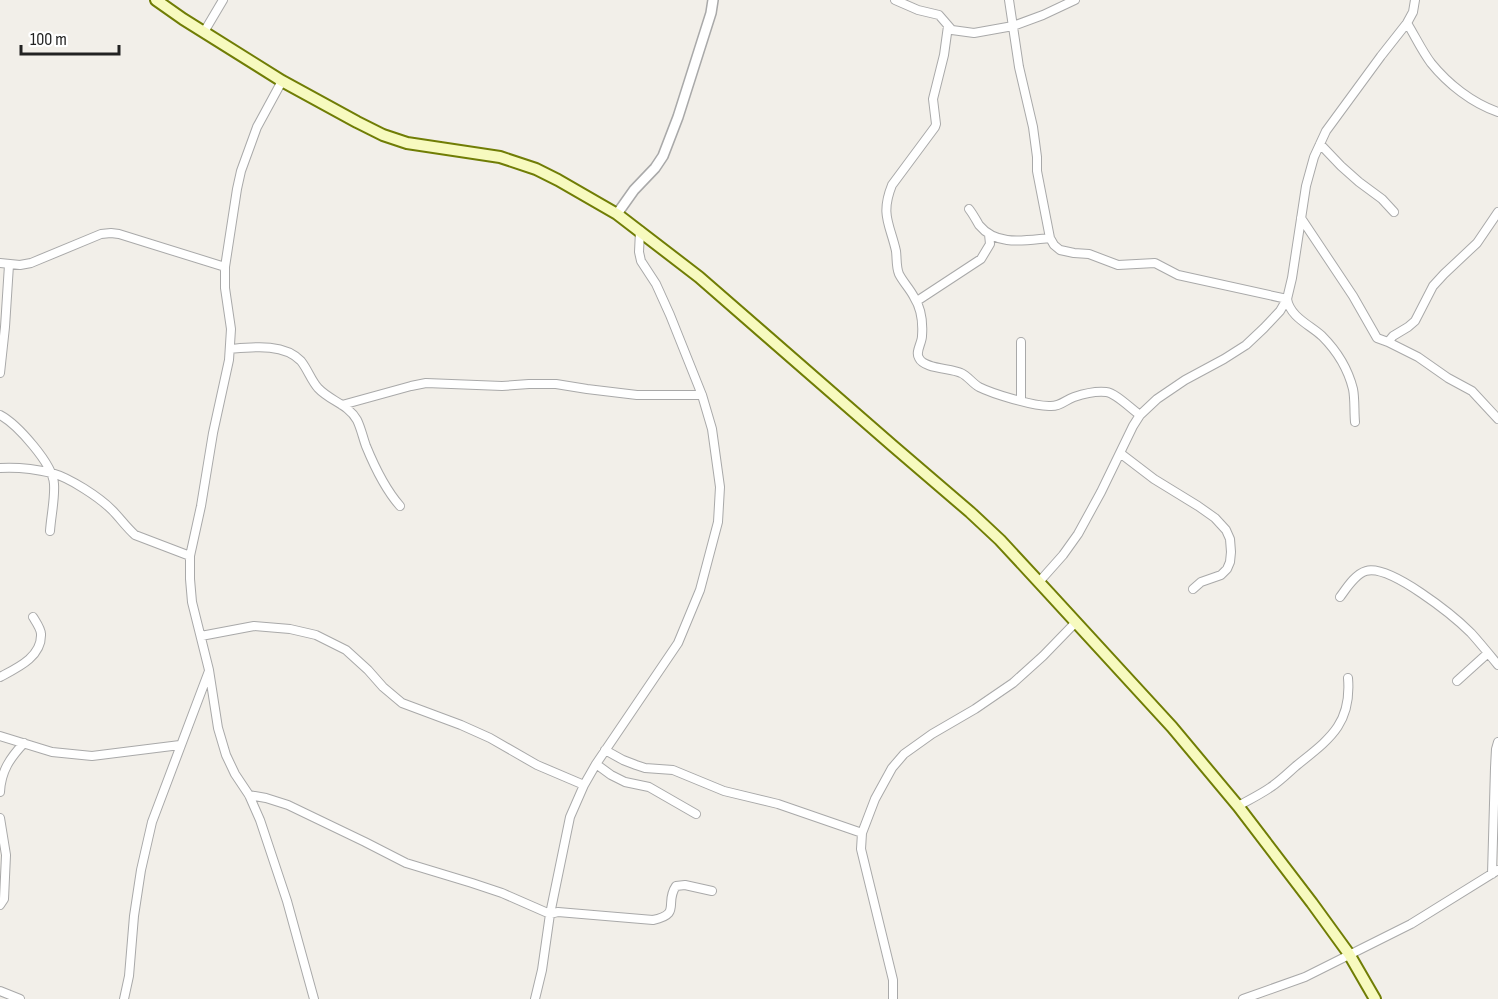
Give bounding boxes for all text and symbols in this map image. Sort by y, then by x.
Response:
scale bar [21,18,118,56]
text: 100 m [30,29,67,50]

